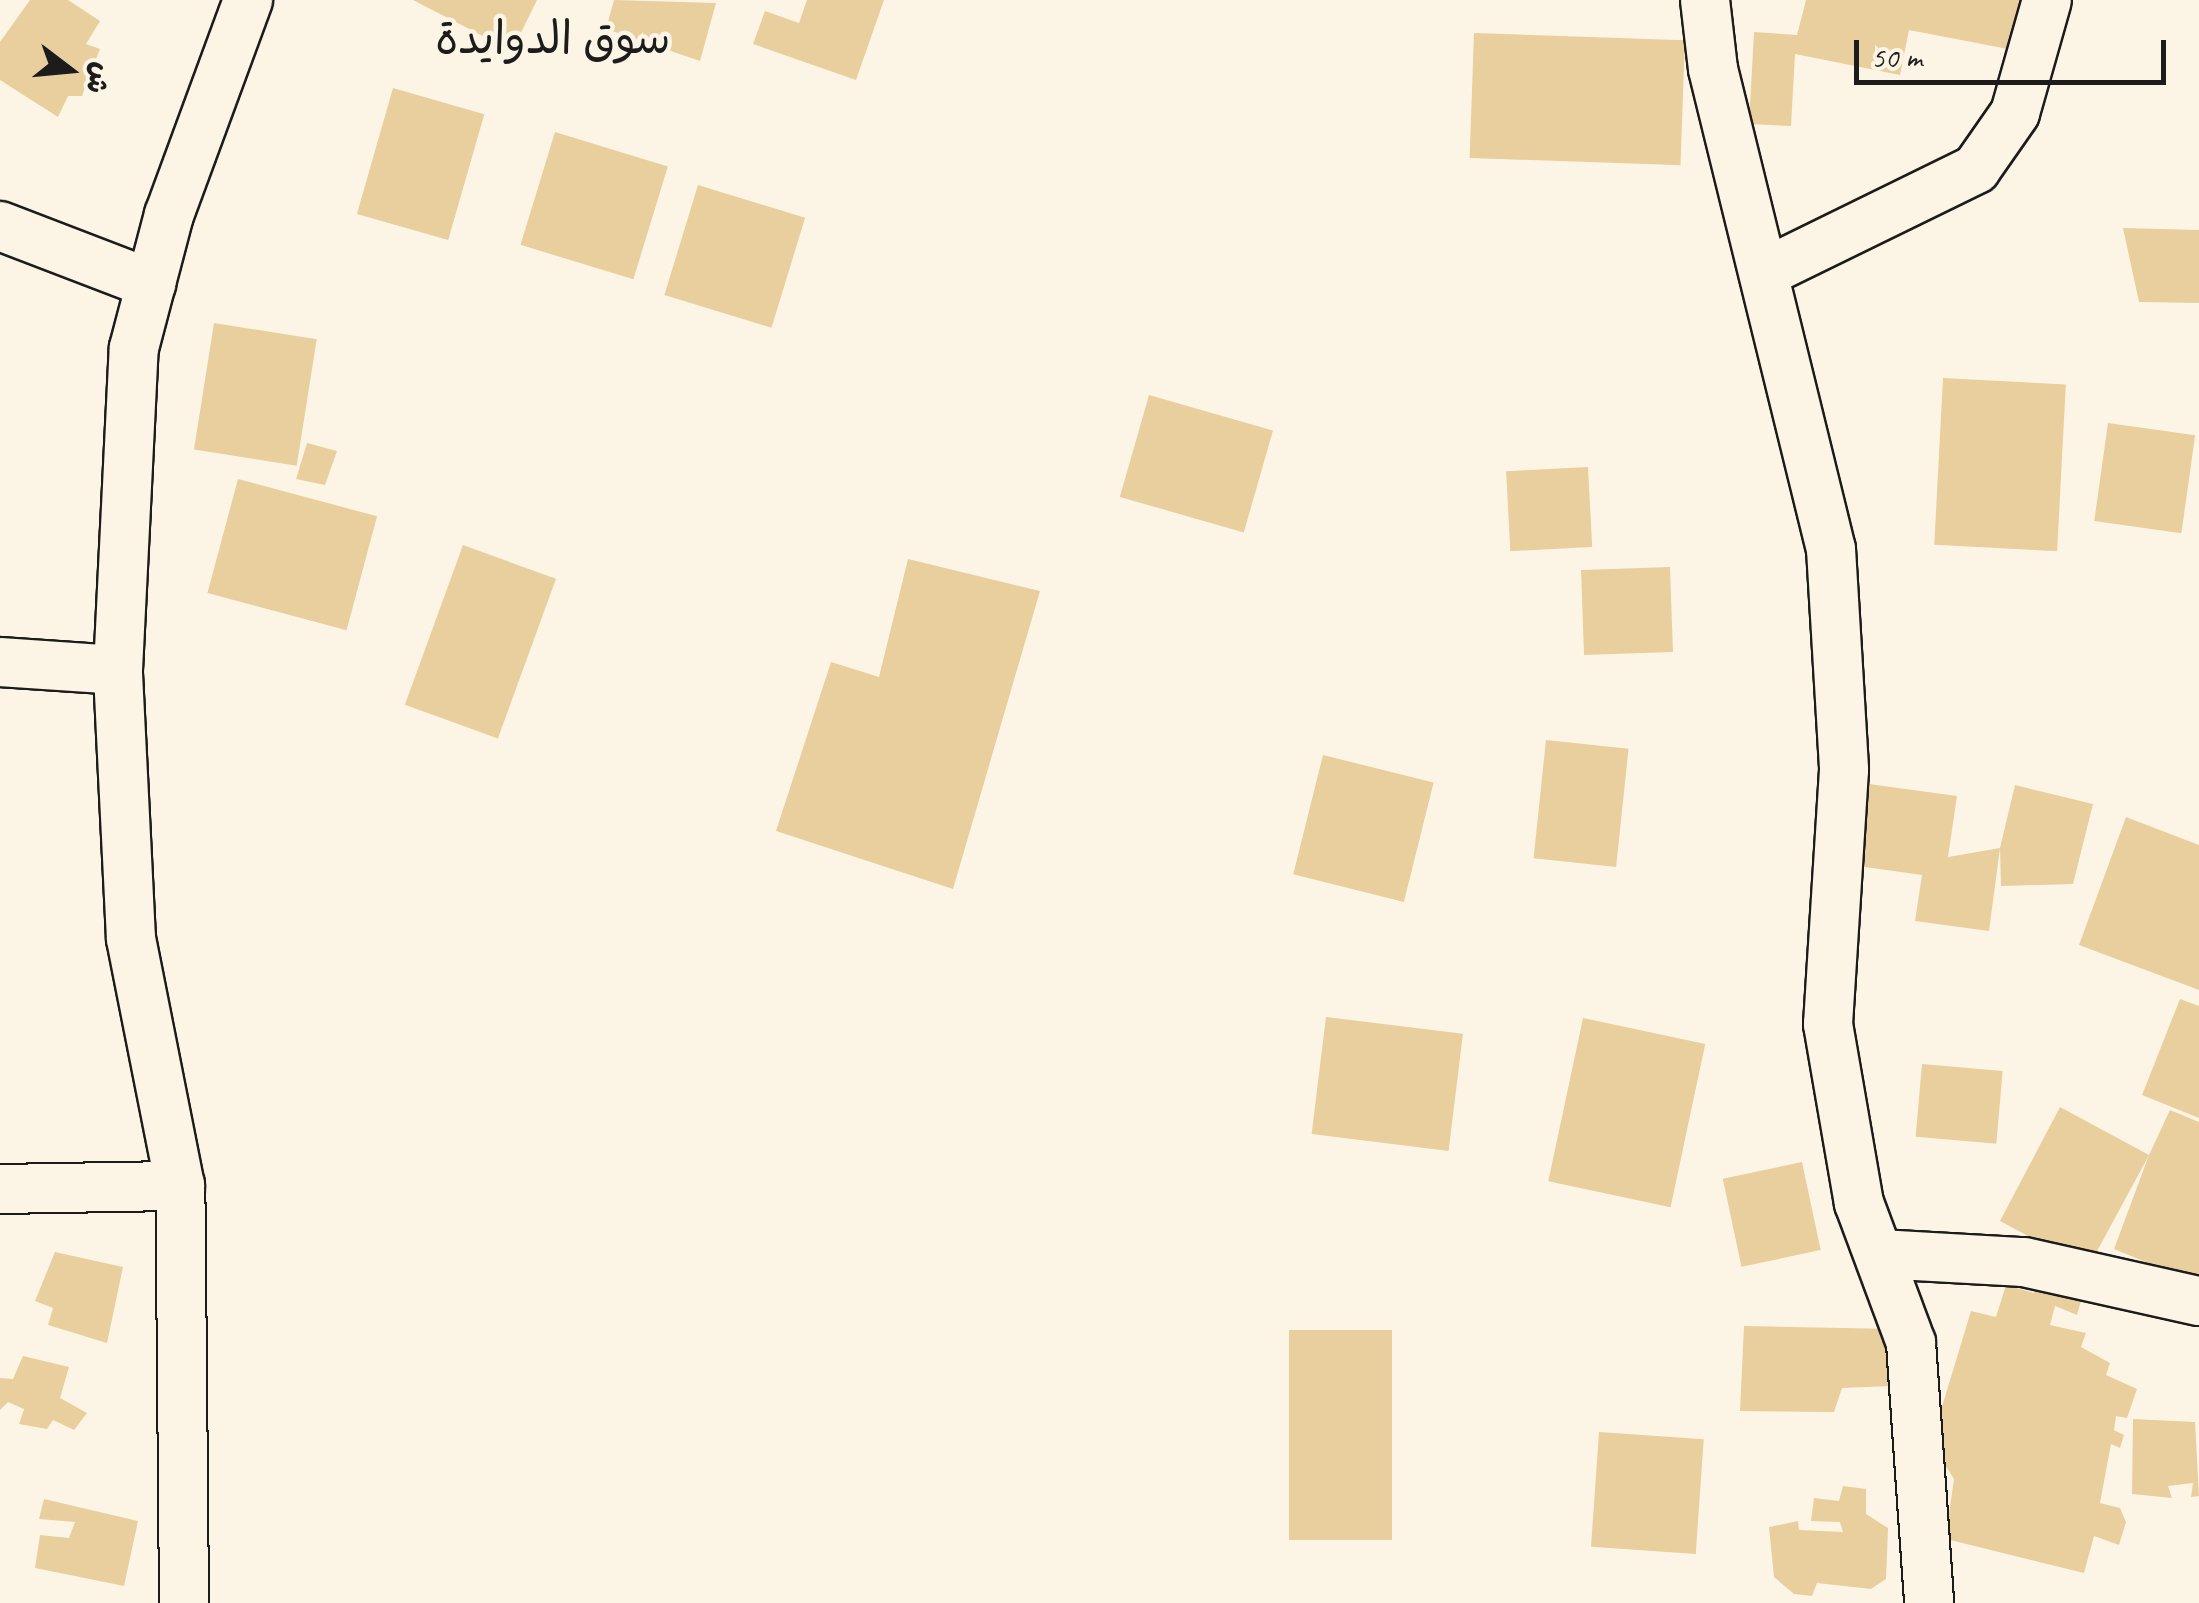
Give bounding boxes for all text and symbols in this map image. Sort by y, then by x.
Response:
district label: سوق الدوايدة [435,12,671,66]
north arrow [20,20,120,120]
scale bar [1859,20,2172,82]
text: 50 m [1871,38,1922,76]
text: ش [78,59,120,98]

